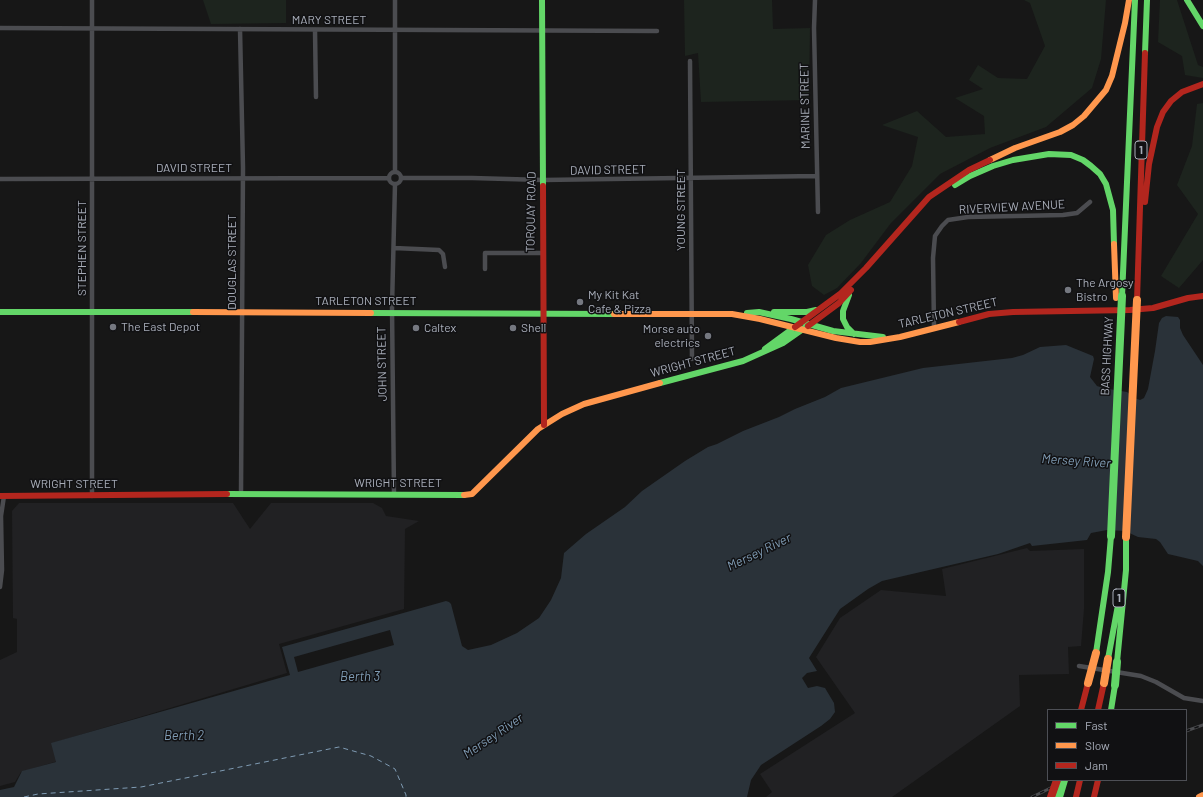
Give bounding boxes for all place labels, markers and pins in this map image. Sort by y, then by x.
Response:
place label: The Argosy Bistro [1076,276,1133,304]
marker: The Argosy Bistro [1063,285,1073,295]
place label: My Kit Kat Cafe & Pizza [588,288,651,316]
marker: My Kit Kat Cafe & Pizza [575,297,585,307]
place label: The East Depot [121,320,200,334]
place label: Caltex [424,321,456,335]
place label: Shell [521,321,546,335]
marker: The East Depot [108,322,118,332]
place label: Morse auto electrics [643,322,700,350]
marker: Caltex [411,323,421,333]
marker: Shell [508,323,518,333]
marker: Morse auto electrics [703,331,713,341]

